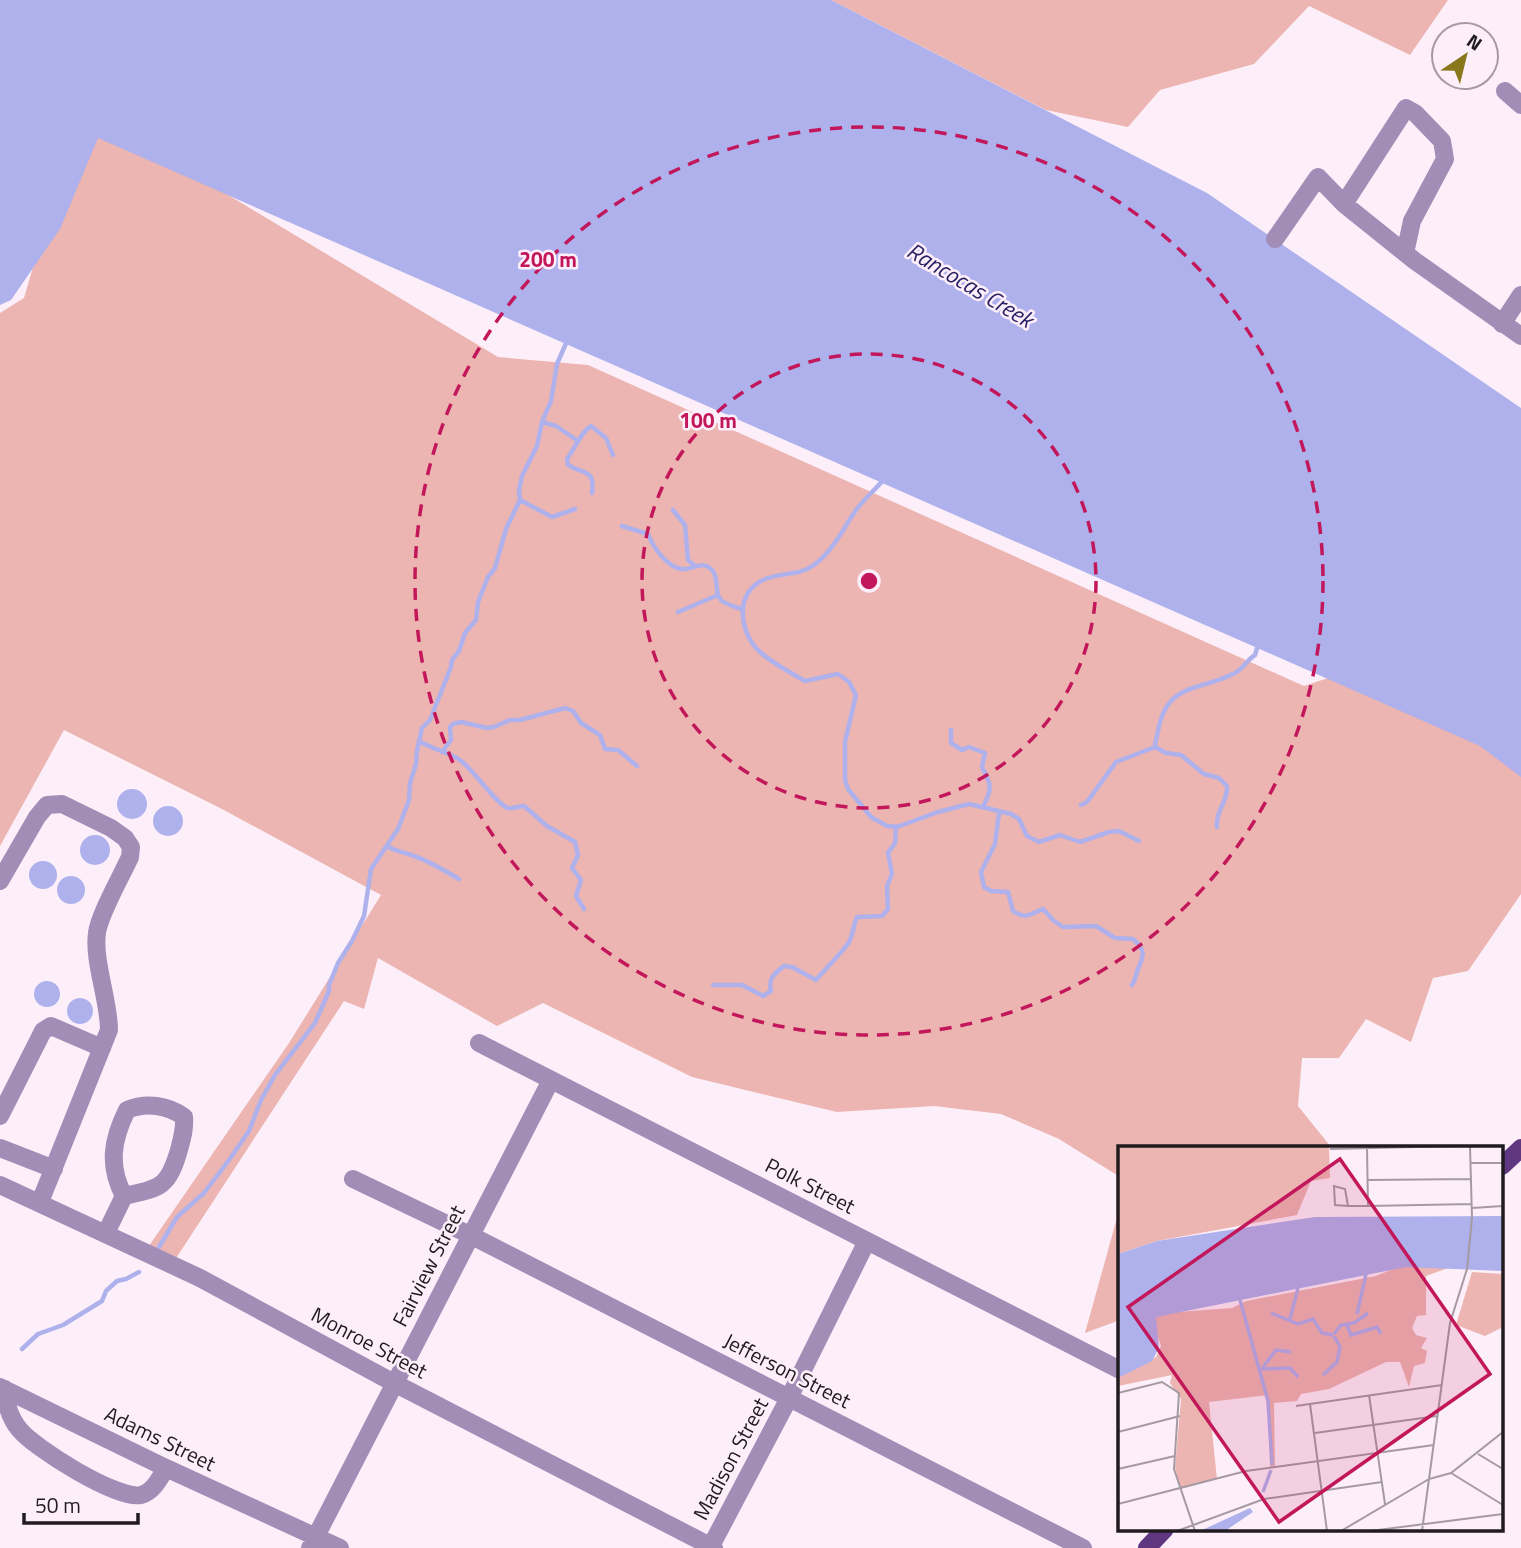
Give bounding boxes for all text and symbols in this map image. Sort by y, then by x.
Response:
north arrow [1430,21,1500,91]
text: N [1461,26,1489,57]
water label: Rancocas Creek [900,233,1042,338]
text: 200 m [519,243,577,275]
text: 100 m [679,404,737,436]
centre of rings [857,569,881,593]
inset map [1118,1146,1504,1530]
street label: Polk Street [760,1149,862,1222]
street label: Fairview Street [384,1199,473,1332]
street label: Monroe Street [306,1298,434,1386]
street label: Jefferson Street [718,1324,857,1416]
street label: Madison Street [684,1391,776,1526]
street label: Adams Street [99,1397,222,1479]
scale bar [24,1482,138,1526]
text: 50 m [35,1489,81,1521]

